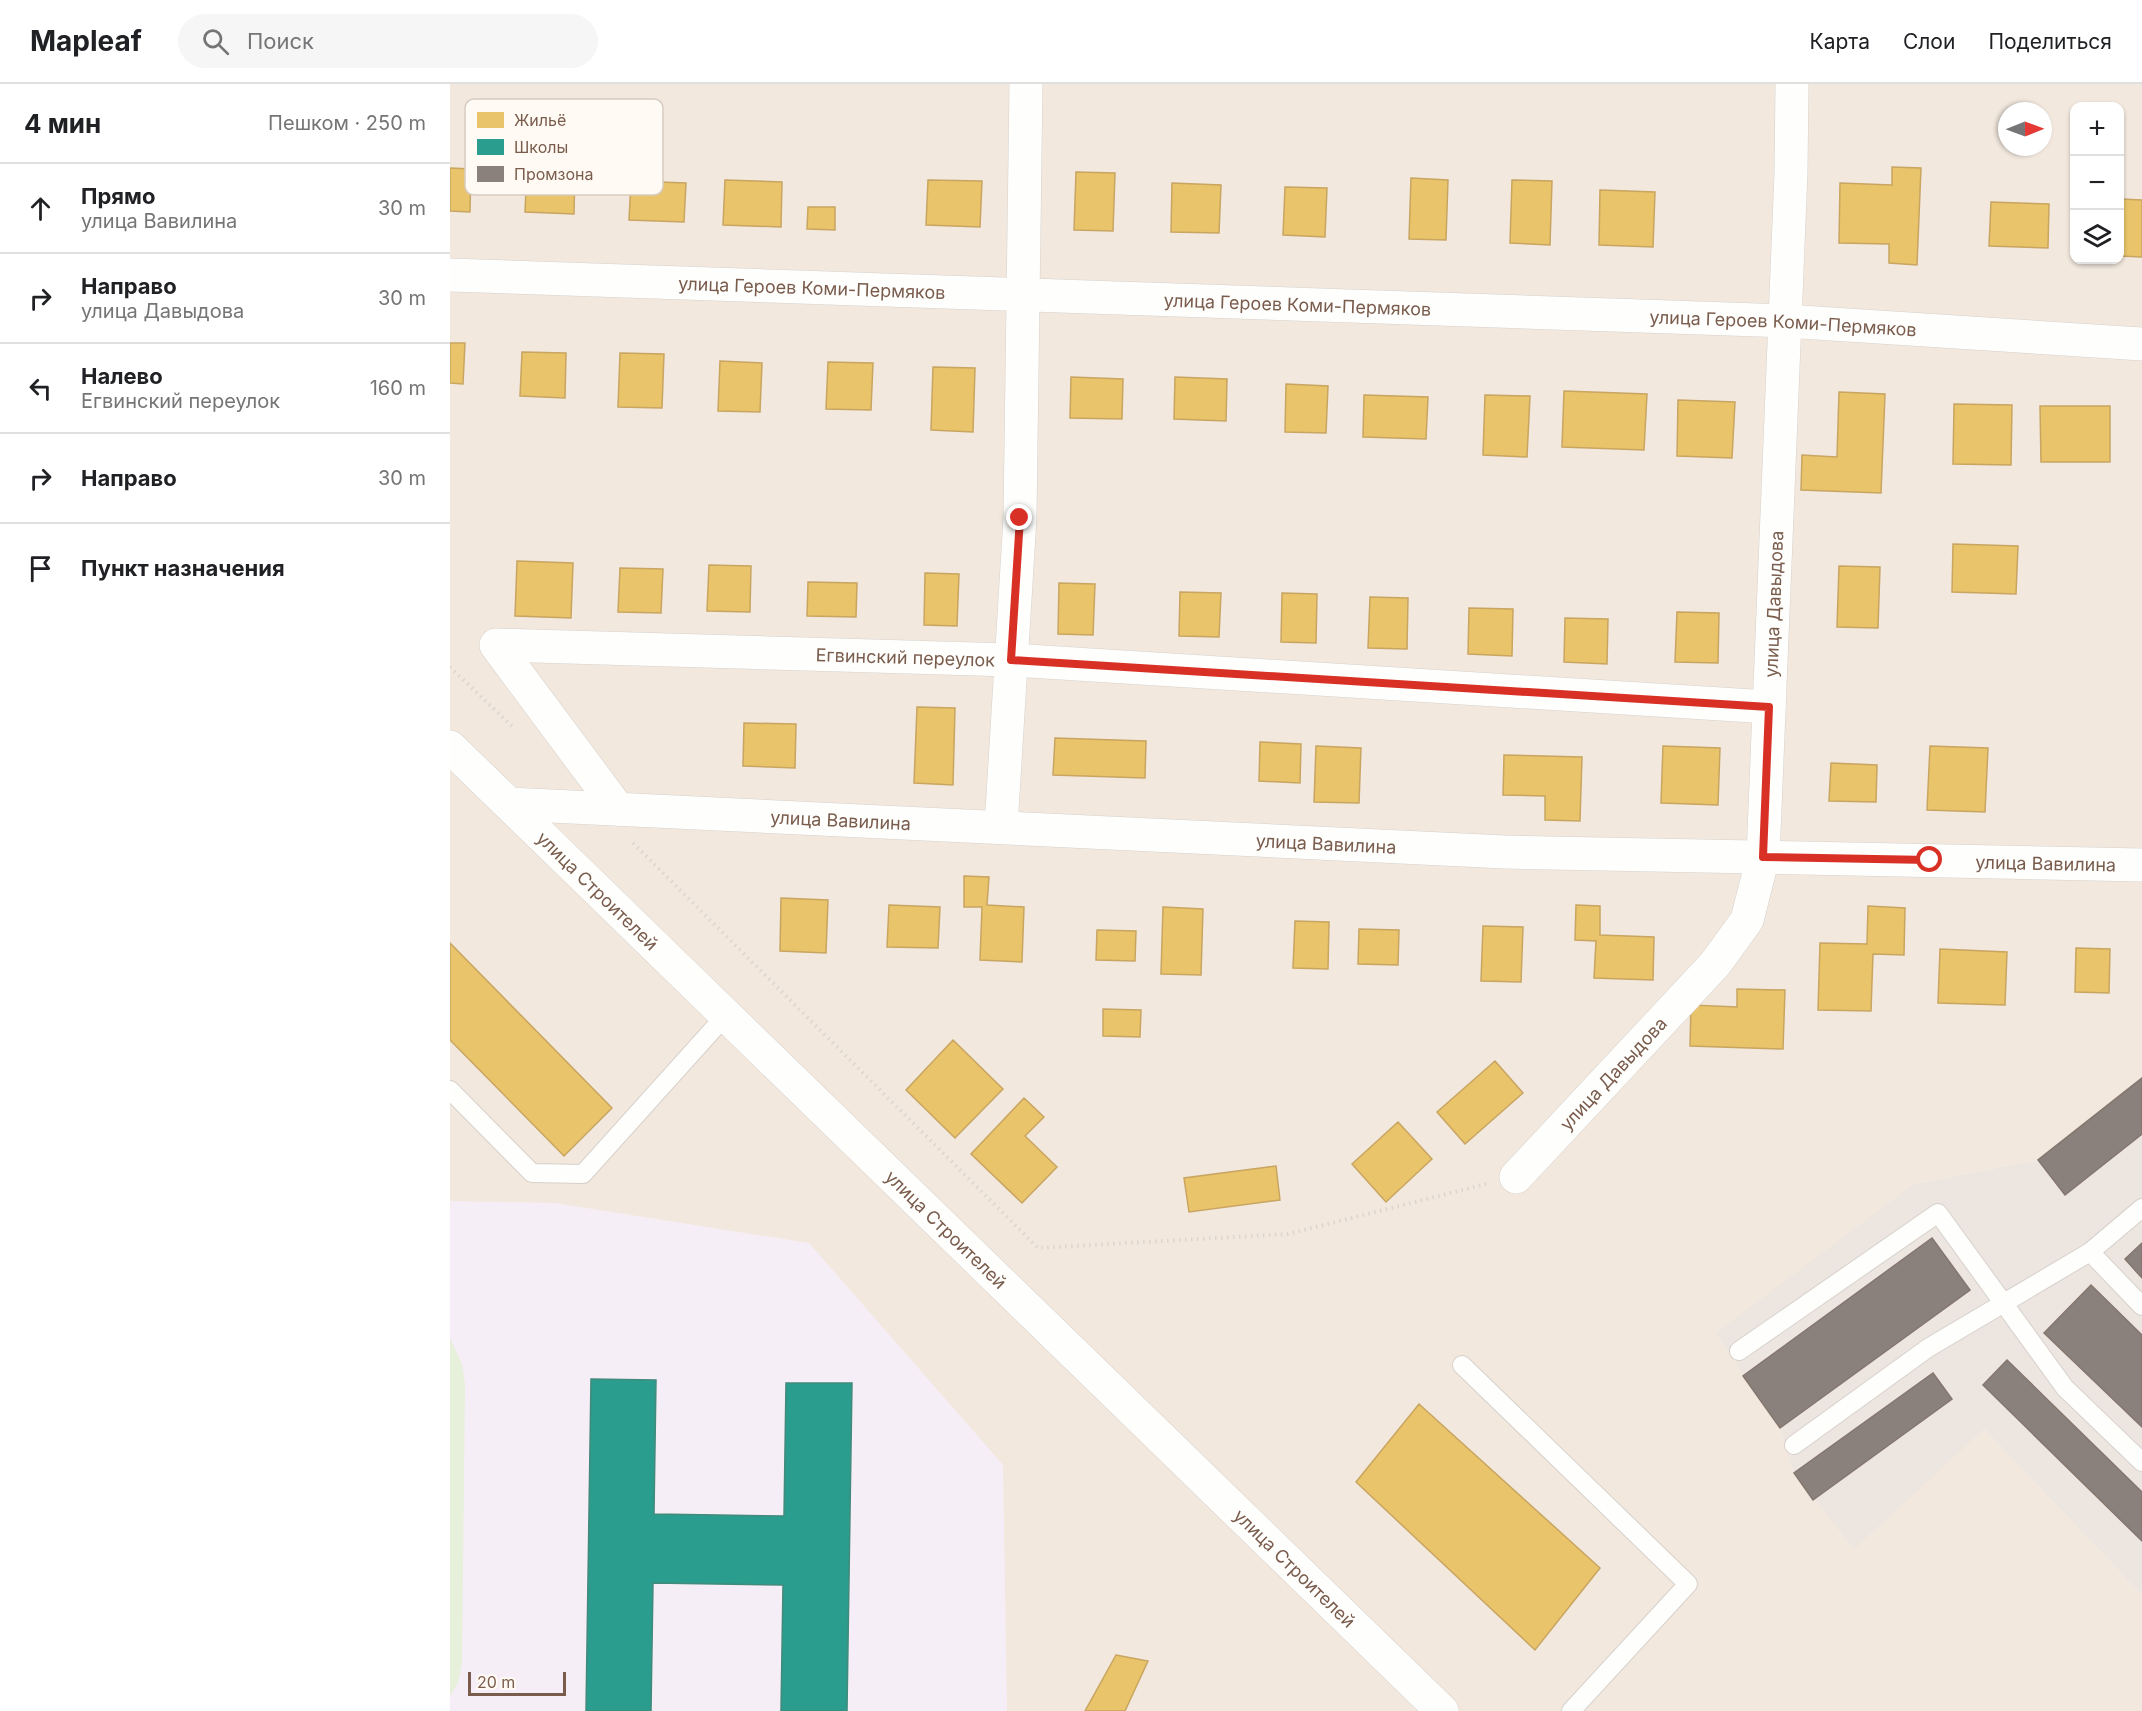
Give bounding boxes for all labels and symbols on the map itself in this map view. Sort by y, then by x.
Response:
legend [465,99,663,195]
north arrow [1998,102,2052,156]
text: Жильё [514,110,566,130]
text: Школы [514,137,568,157]
text: Промзона [514,164,594,184]
street label: улица Героев Коми-Пермяков [678,272,946,303]
street label: улица Героев Коми-Пермяков [1163,289,1431,319]
street label: улица Героев Коми-Пермяков [1649,306,1917,340]
route end [1006,504,1032,530]
street label: улица Давыдова [1760,530,1787,678]
street label: Егвинский переулок [815,644,996,670]
street label: улица Вавилина [770,806,911,834]
street label: улица Строителей [533,827,663,954]
street label: улица Вавилина [1255,830,1397,857]
route start [1916,846,1942,872]
street label: улица Вавилина [1975,851,2116,875]
street label: улица Давыдова [1555,1012,1671,1134]
street label: улица Строителей [881,1166,1011,1293]
street label: улица Строителей [1230,1504,1360,1631]
scale bar [468,1669,566,1696]

